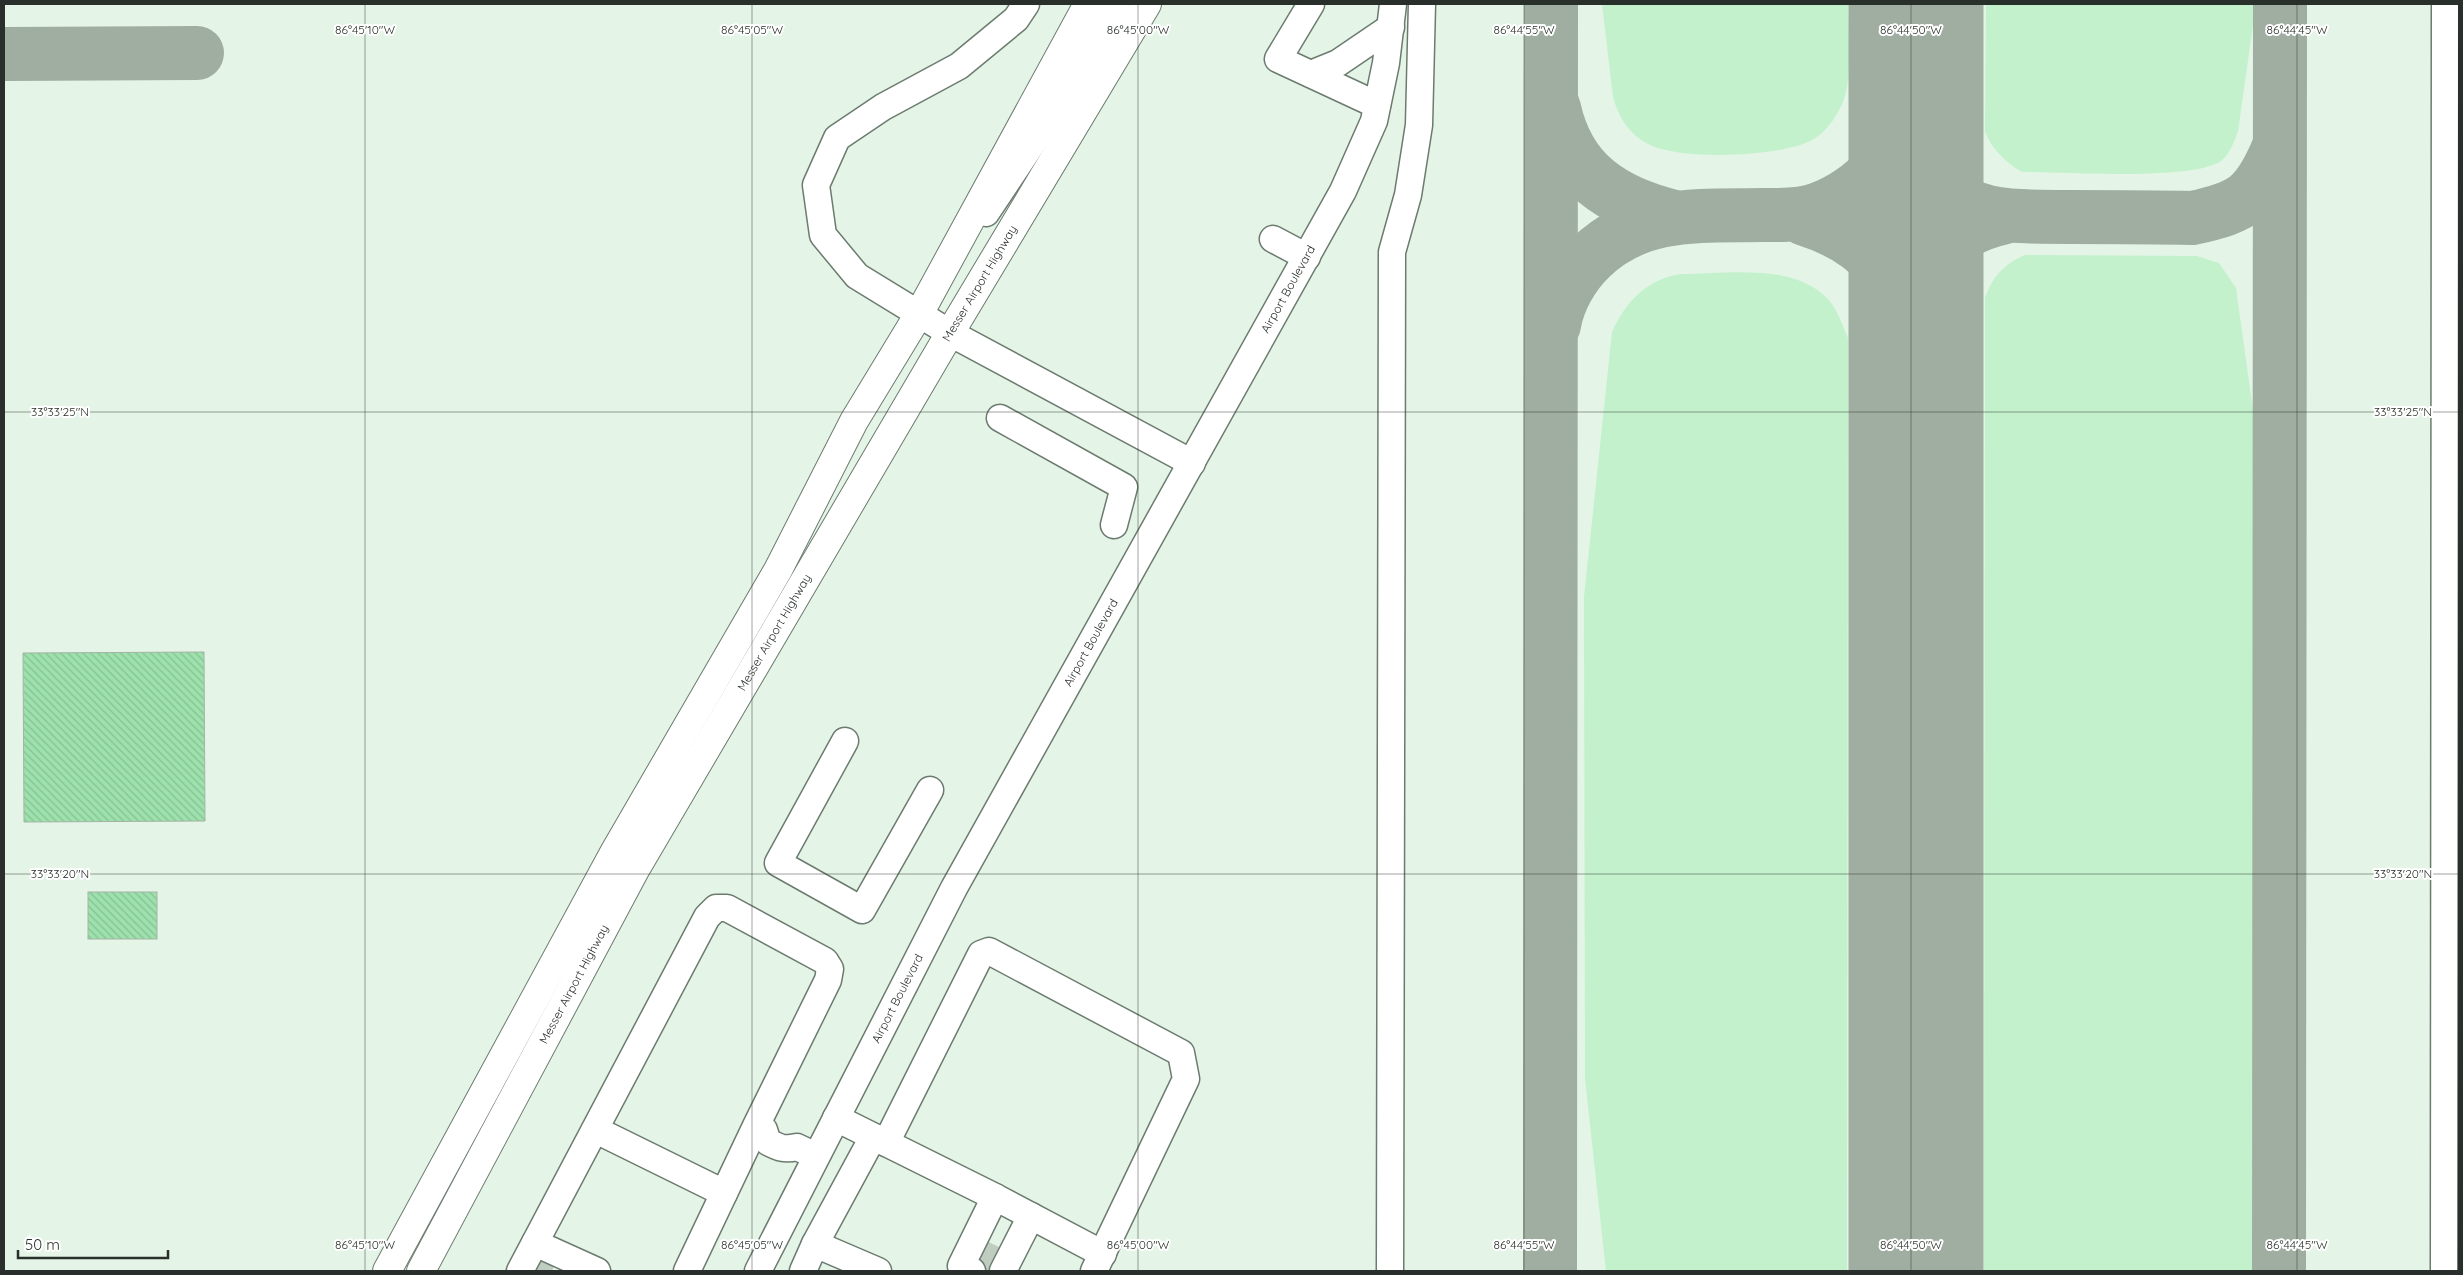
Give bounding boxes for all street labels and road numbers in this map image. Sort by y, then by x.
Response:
street label: Messer Airport Highway [939,222,1020,344]
street label: Airport Boulevard [1257,242,1318,335]
street label: Messer Airport Highway [734,571,814,693]
street label: Airport Boulevard [1060,596,1121,689]
street label: Messer Airport Highway [536,922,611,1046]
street label: Airport Boulevard [868,951,926,1045]

